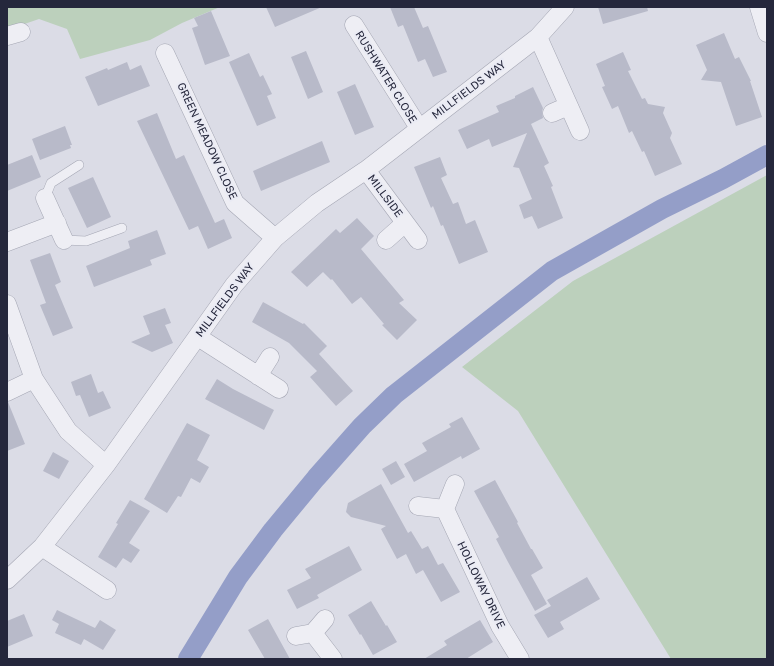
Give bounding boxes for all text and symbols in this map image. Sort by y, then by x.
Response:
street label: RUSHWATER CLOSE [352,28,420,126]
street label: MILLFIELDS WAY [429,58,509,122]
street label: GREEN MEADOW CLOSE [174,80,240,202]
street label: MILLSIDE [365,172,405,220]
street label: MILLFIELDS WAY [193,260,257,340]
street label: HOLLOWAY DRIVE [454,539,508,631]

